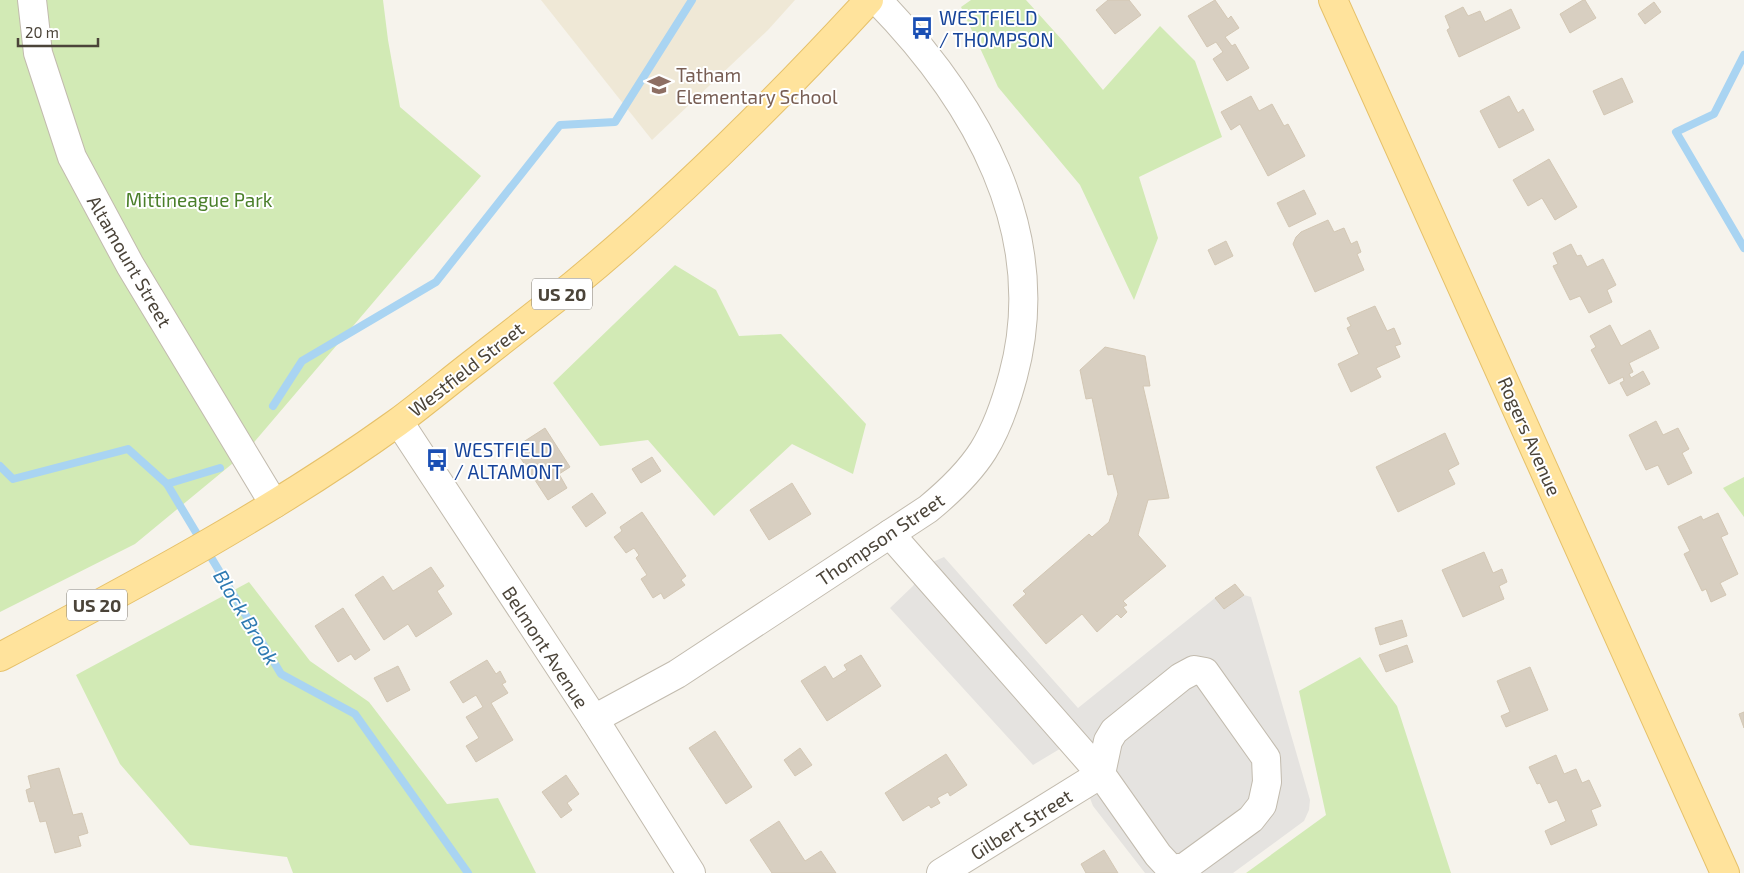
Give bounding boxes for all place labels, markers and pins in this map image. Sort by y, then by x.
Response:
place label: WESTFIELD / THOMPSON [939,6,1054,51]
bus stop icon: WESTFIELD / THOMPSON [909,15,935,41]
place label: Tatham Elementary School [676,63,838,108]
school or university icon: Tatham Elementary School [646,72,672,98]
place label: WESTFIELD / ALTAMONT [454,438,563,483]
bus stop icon: WESTFIELD / ALTAMONT [424,447,450,473]

